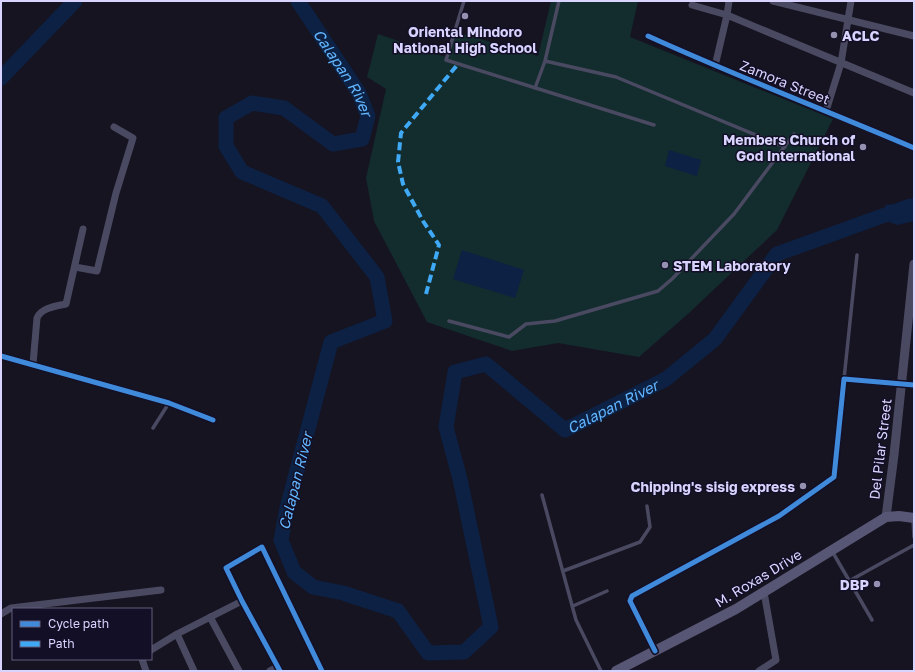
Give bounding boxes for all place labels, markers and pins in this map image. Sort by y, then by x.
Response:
marker: Oriental Mindoro National High School [460,11,470,21]
place label: Oriental Mindoro National High School [393,23,537,56]
place label: ACLC [842,27,879,44]
marker: ACLC [829,30,839,40]
place label: Members Church of God International [723,131,856,164]
marker: Members Church of God International [858,142,868,152]
place label: STEM Laboratory [673,257,791,274]
marker: STEM Laboratory [660,260,670,270]
place label: Chipping's sisig express [631,478,795,495]
marker: Chipping's sisig express [798,481,808,491]
place label: DBP [840,576,869,593]
marker: DBP [872,579,882,589]

